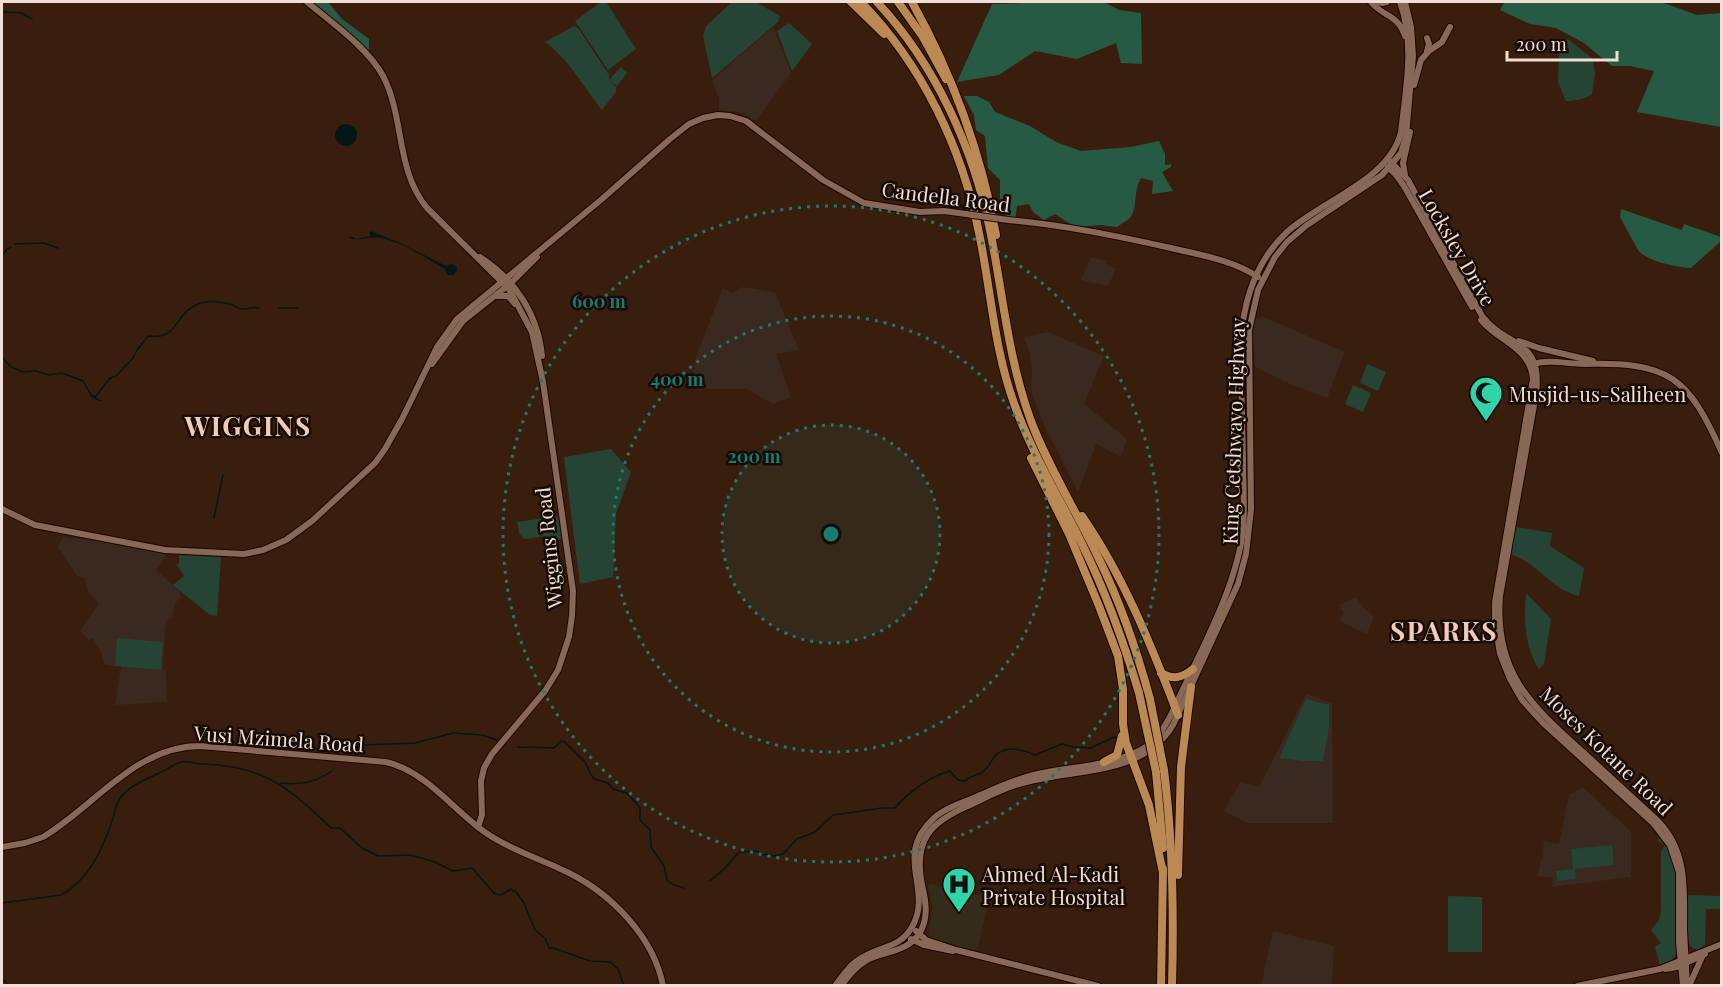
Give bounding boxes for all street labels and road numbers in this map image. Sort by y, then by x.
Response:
street label: Candella Road [880,175,1012,217]
street label: Locksley Drive [1413,183,1503,311]
street label: King Cetshwayo Highway [1216,317,1250,545]
street label: Wiggins Road [528,486,568,611]
street label: Moses Kotane Road [1535,680,1679,821]
street label: Vusi Mzimela Road [192,719,365,757]

